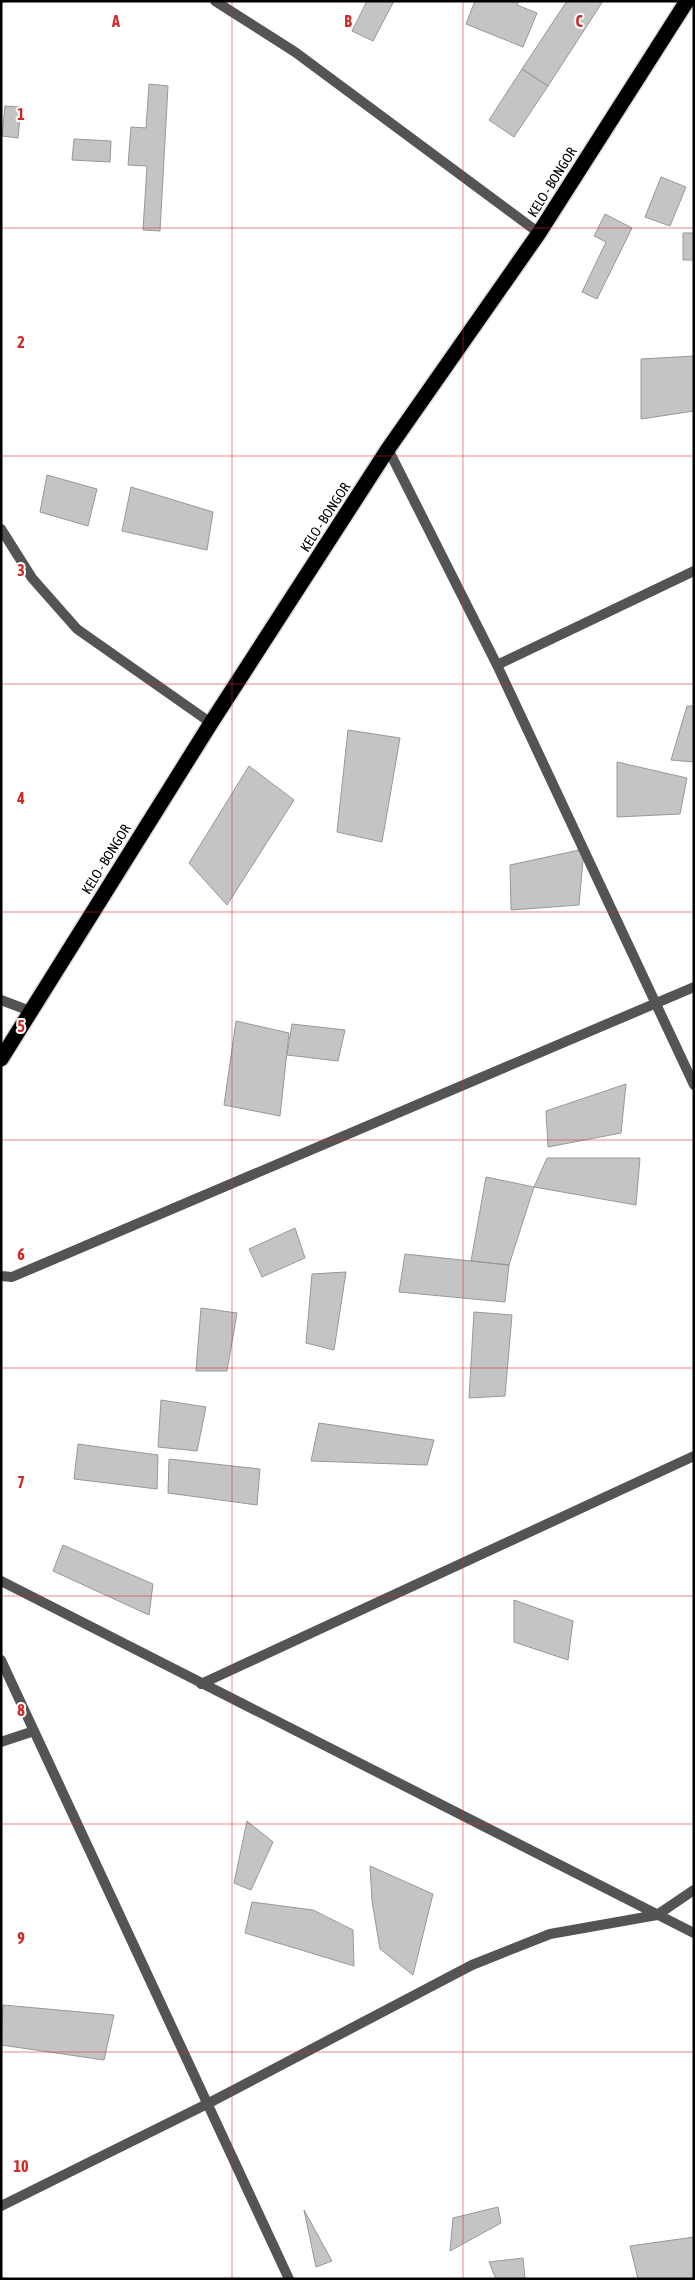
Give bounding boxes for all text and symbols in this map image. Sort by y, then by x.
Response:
text: A [111,12,120,30]
text: B [344,12,352,30]
text: C [575,12,583,30]
text: 1 [17,105,25,123]
street label: KELO - BONGOR [524,144,580,220]
text: 2 [17,333,25,351]
street label: KELO - BONGOR [297,479,353,555]
text: 3 [17,561,25,579]
text: 4 [16,789,25,807]
street label: KELO - BONGOR [78,821,134,897]
text: 5 [17,1017,25,1035]
text: 6 [17,1245,25,1263]
text: 7 [17,1473,25,1491]
text: 8 [17,1701,25,1719]
text: 9 [17,1929,25,1947]
text: 10 [13,2157,29,2175]

